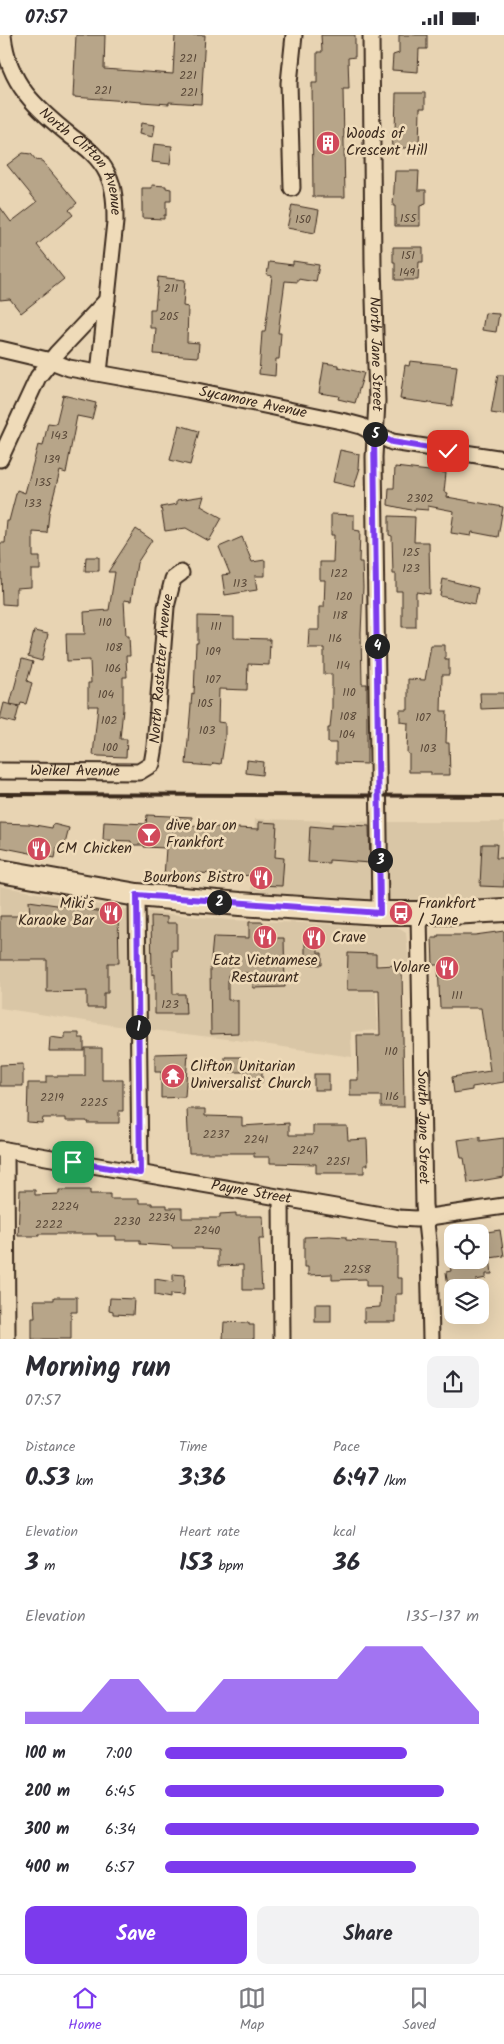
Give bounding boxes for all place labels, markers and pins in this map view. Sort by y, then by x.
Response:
place label: Woods of Crescent Hill [346,122,428,163]
building icon: Woods of Crescent Hill [315,130,341,156]
pin: 5 [362,421,388,447]
pin [427,430,469,472]
pin: 4 [364,633,390,659]
place label: dive bar on Frankfort [166,814,237,855]
bar icon: dive bar on Frankfort [136,822,162,848]
restaurant icon: CM Chicken [26,836,52,862]
place label: CM Chicken [56,837,132,861]
pin: 3 [368,847,392,873]
restaurant icon: Bourbons Bistro [248,865,274,891]
place label: Bourbons Bistro [143,866,244,890]
pin: 2 [206,889,232,915]
place label: Miki's Karaoke Bar [18,892,95,933]
place label: Frankfort / Jane [418,892,476,933]
restaurant icon: Miki's Karaoke Bar [98,900,124,926]
bus stop icon: Frankfort / Jane [388,900,414,926]
restaurant icon: Eatz Vietnamese Restaurant [252,924,278,950]
restaurant icon: Crave [301,925,327,951]
place label: Crave [332,926,366,950]
place label: Eatz Vietnamese Restaurant [212,949,318,990]
restaurant icon: Volare [434,955,460,981]
place label: Volare [393,956,430,980]
pin: 1 [126,1015,150,1039]
place label: Clifton Unitarian Universalist Church [190,1055,311,1096]
temple icon: Clifton Unitarian Universalist Church [160,1063,186,1089]
pin [52,1141,94,1183]

